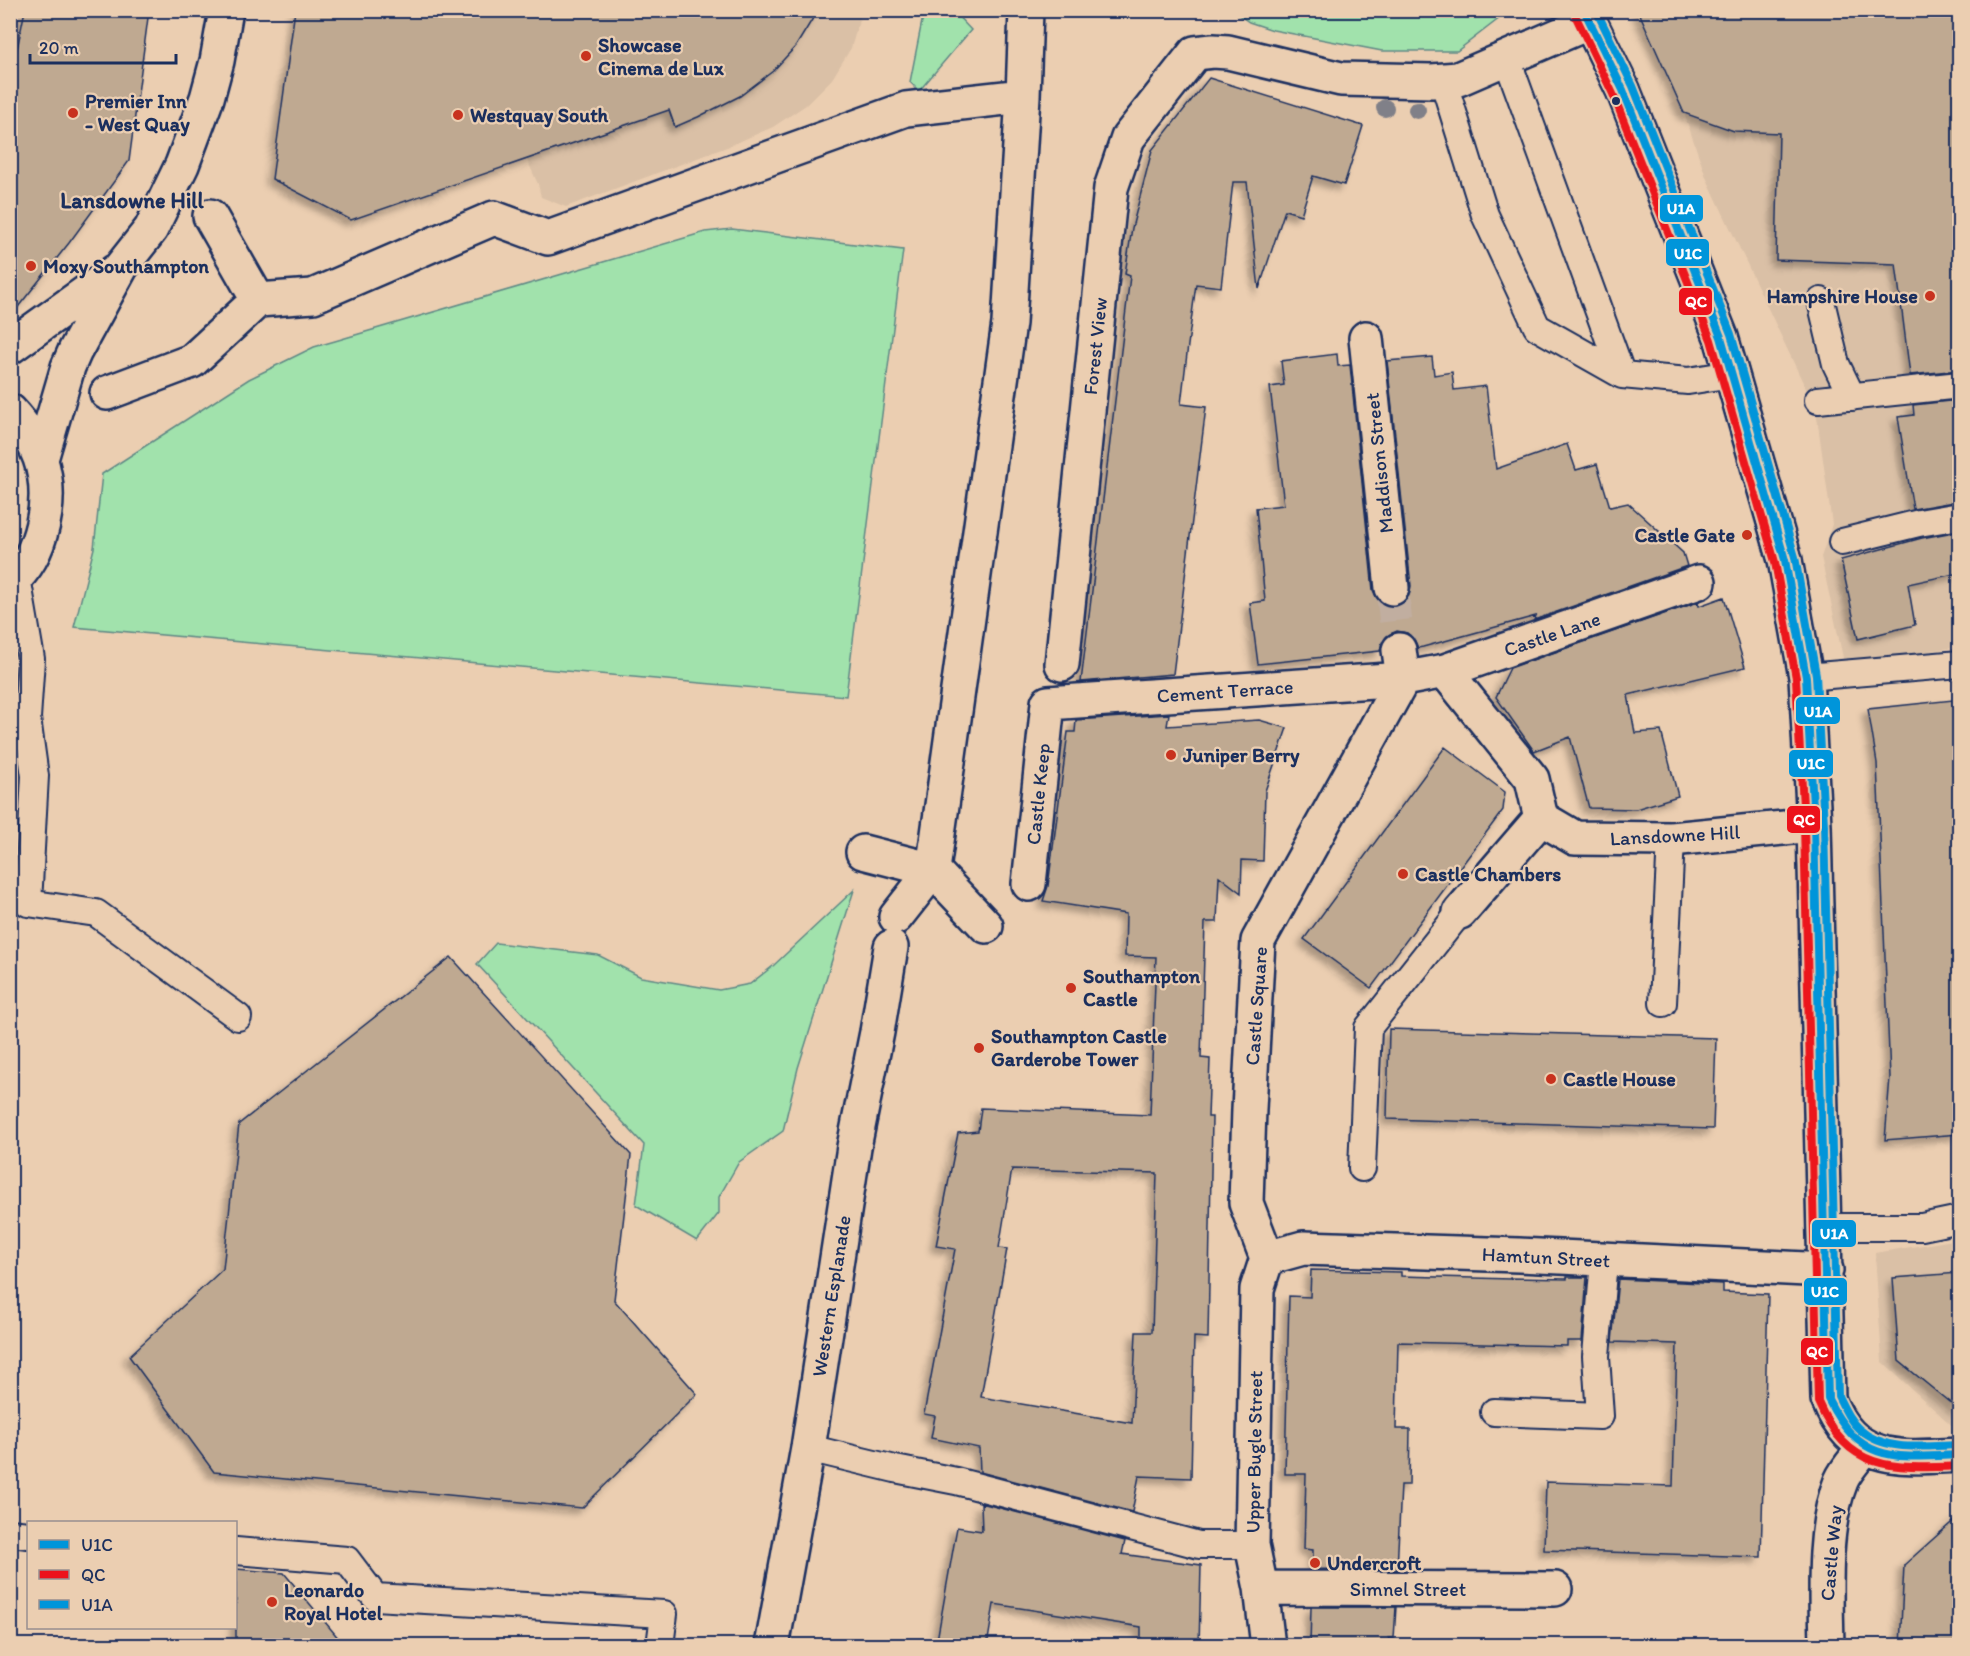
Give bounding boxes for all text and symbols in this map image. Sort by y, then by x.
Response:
scale bar [30,27,176,65]
place label: Showcase Cinema de Lux [598,33,725,80]
text: 20 m [39,37,79,59]
marker: Showcase Cinema de Lux [579,49,593,63]
place label: Premier Inn - West Quay [85,89,190,137]
unlabelled marker [1610,95,1622,107]
place label: Westquay South [470,103,609,128]
marker: Premier Inn - West Quay [66,106,80,120]
marker: Westquay South [451,108,465,122]
district label: Lansdowne Hill [60,187,205,214]
line badge: U1A [1659,194,1704,223]
text: U1A [1667,199,1696,218]
line badge: U1C [1665,238,1710,267]
text: U1C [1674,244,1703,263]
place label: Moxy Southampton [43,254,209,279]
marker: Moxy Southampton [24,259,38,273]
place label: Hampshire House [1767,284,1918,309]
line badge: QC [1678,287,1713,316]
marker: Hampshire House [1923,289,1937,303]
text: QC [1685,292,1708,311]
street label: Forest View [1078,296,1112,396]
street label: Maddison Street [1360,392,1398,534]
place label: Castle Gate [1634,523,1735,547]
marker: Castle Gate [1740,528,1754,542]
street label: Castle Lane [1501,606,1603,662]
street label: Cement Terrace [1156,674,1294,708]
line badge: U1A [1795,696,1841,725]
text: U1A [1804,702,1833,721]
street label: Castle Keep [1021,742,1055,846]
place label: Juniper Berry [1182,743,1300,768]
marker: Juniper Berry [1164,748,1178,762]
line badge: U1C [1788,749,1834,778]
text: U1C [1797,754,1826,773]
line badge: QC [1786,805,1821,834]
text: QC [1793,810,1816,829]
street label: Lansdowne Hill [1609,820,1741,850]
place label: Castle Chambers [1415,862,1561,886]
marker: Castle Chambers [1396,867,1410,881]
street label: Castle Square [1240,946,1272,1066]
place label: Southampton Castle [1083,964,1201,1011]
marker: Southampton Castle [1064,981,1078,995]
place label: Southampton Castle Garderobe Tower [991,1024,1167,1071]
marker: Southampton Castle Garderobe Tower [972,1041,986,1055]
place label: Castle House [1563,1067,1676,1091]
marker: Castle House [1544,1072,1558,1086]
street label: Western Esplanade [806,1214,856,1378]
line badge: U1A [1811,1219,1857,1248]
text: U1A [1820,1224,1849,1243]
street label: Hamtun Street [1481,1242,1611,1272]
line badge: U1C [1803,1277,1848,1306]
text: U1C [1811,1282,1840,1301]
line badge: QC [1800,1337,1834,1366]
text: QC [1806,1342,1829,1361]
street label: Upper Bugle Street [1241,1370,1267,1534]
street label: Castle Way [1815,1503,1847,1602]
legend [27,1521,237,1629]
text: U1C [81,1534,113,1556]
place label: Undercroft [1327,1551,1422,1575]
marker: Undercroft [1308,1556,1322,1570]
text: QC [81,1564,106,1586]
street label: Simnel Street [1350,1577,1466,1601]
place label: Leonardo Royal Hotel [284,1578,383,1626]
text: U1A [81,1594,113,1616]
marker: Leonardo Royal Hotel [265,1595,279,1609]

